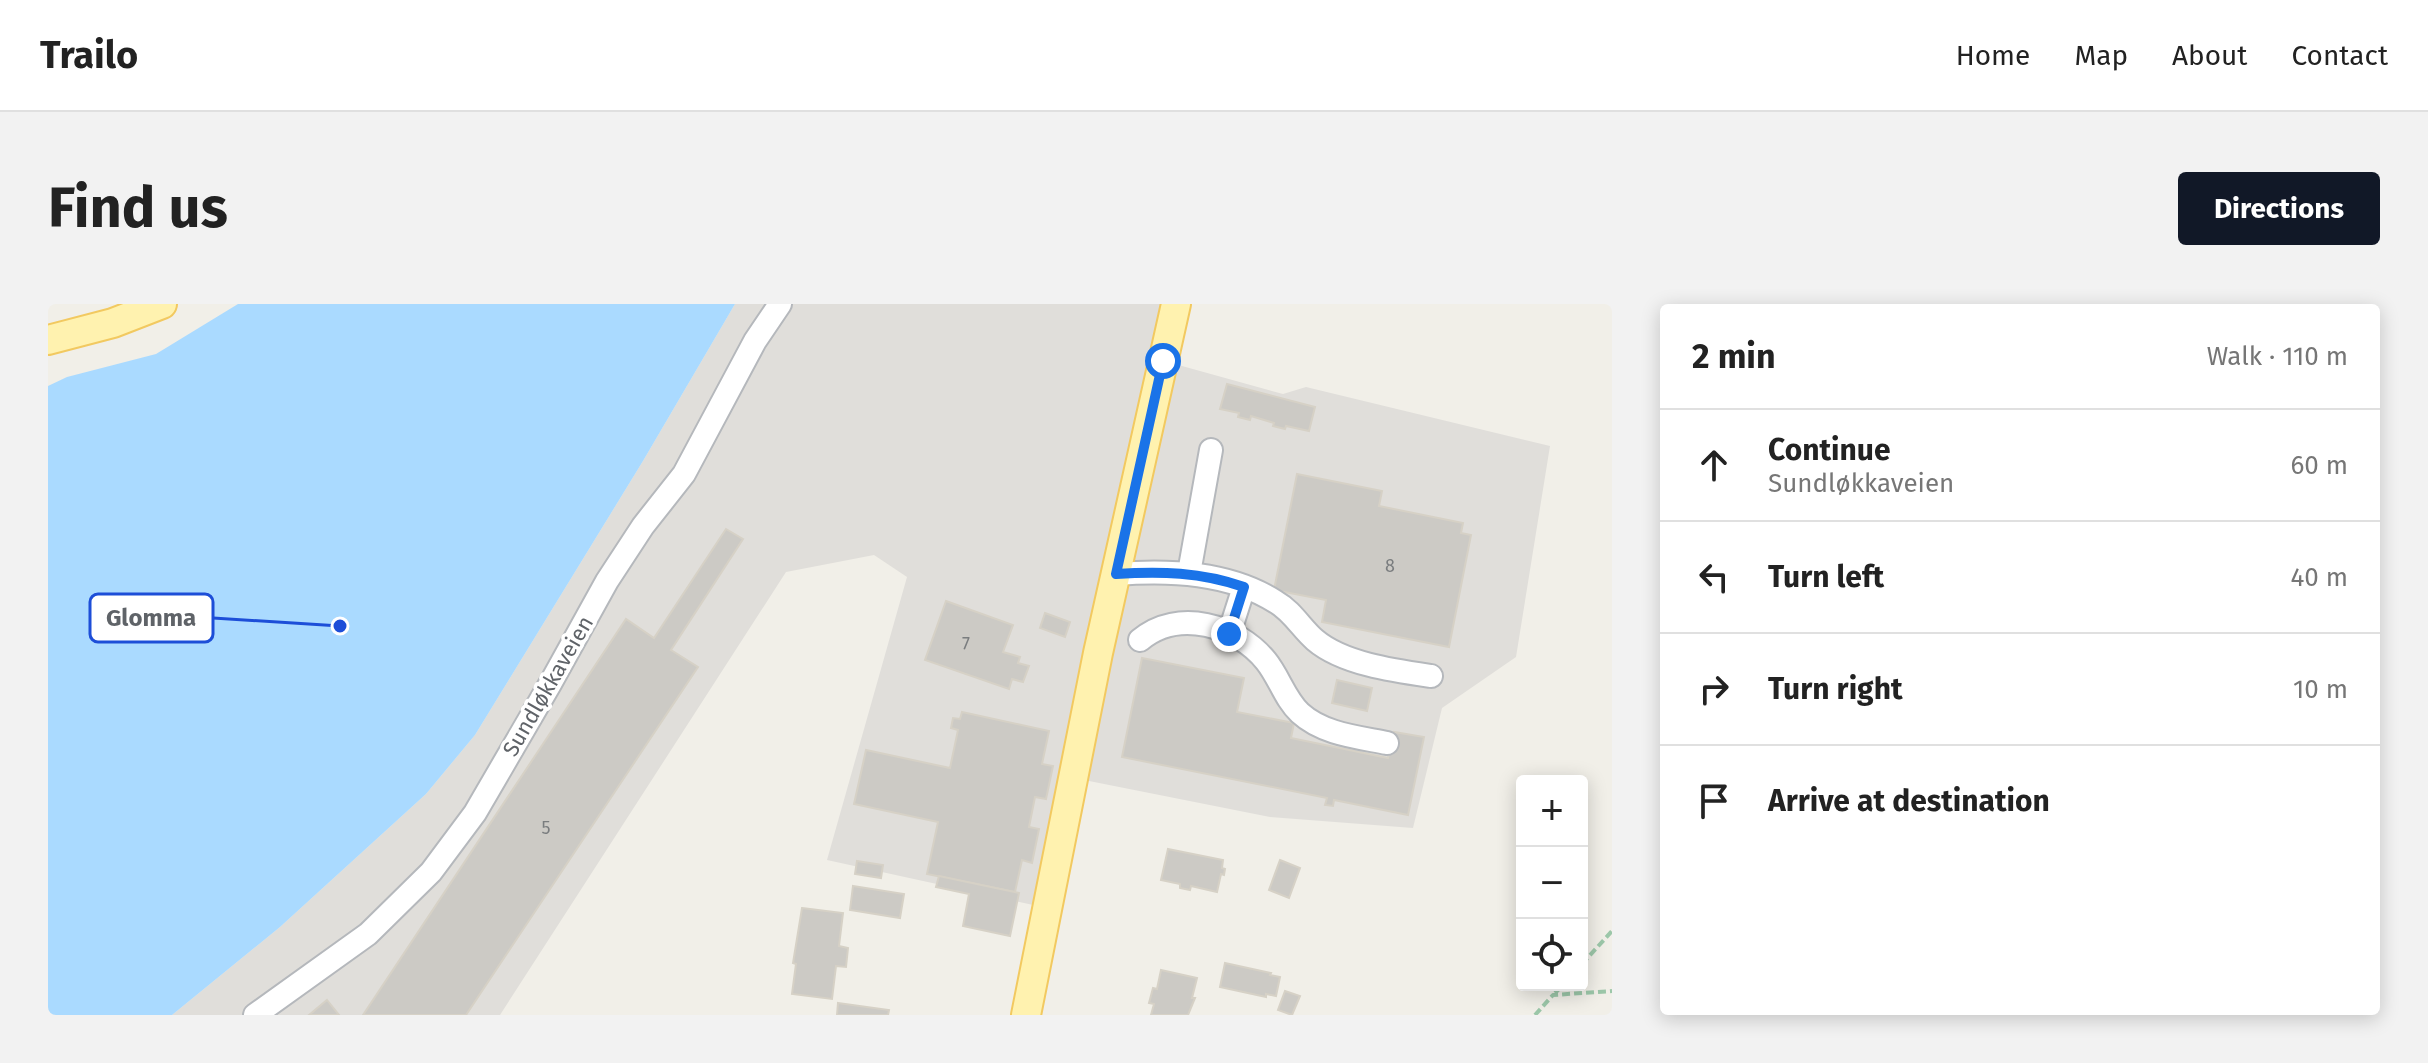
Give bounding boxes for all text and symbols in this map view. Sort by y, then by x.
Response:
text: Trailo [40,32,138,78]
text: Home [1956,39,2030,72]
text: Map [2074,39,2128,72]
text: About [2172,39,2247,72]
text: Contact [2291,39,2388,72]
button: Directions [2178,172,2380,245]
text: Find us [48,175,228,242]
text: 2 min [1692,336,1776,377]
text: Walk · 110 m [2207,341,2348,372]
route start [1145,343,1181,379]
text: Continue [1768,432,1891,468]
icon: ahead [1692,443,1736,487]
text: 60 m [2290,450,2348,481]
text: Sundløkkaveien [1768,468,1954,499]
house number: 8 [1385,555,1395,577]
icon: left [1692,555,1736,599]
text: Turn left [1768,559,1884,595]
text: 40 m [2290,562,2348,593]
callout: Glomma [90,594,213,642]
text: Glomma [106,604,196,632]
street label: Sundløkkaveien [497,611,599,761]
route end [1211,616,1247,652]
house number: 7 [962,633,970,655]
icon: right [1692,667,1736,711]
text: Turn right [1768,671,1903,707]
text: 10 m [2293,674,2348,705]
map controls [1516,775,1588,991]
button: + [1516,775,1588,847]
icon: arrive [1692,779,1736,823]
text: Arrive at destination [1768,783,2050,819]
house number: 5 [541,817,551,839]
button: − [1516,847,1588,919]
button: locate [1516,919,1588,991]

